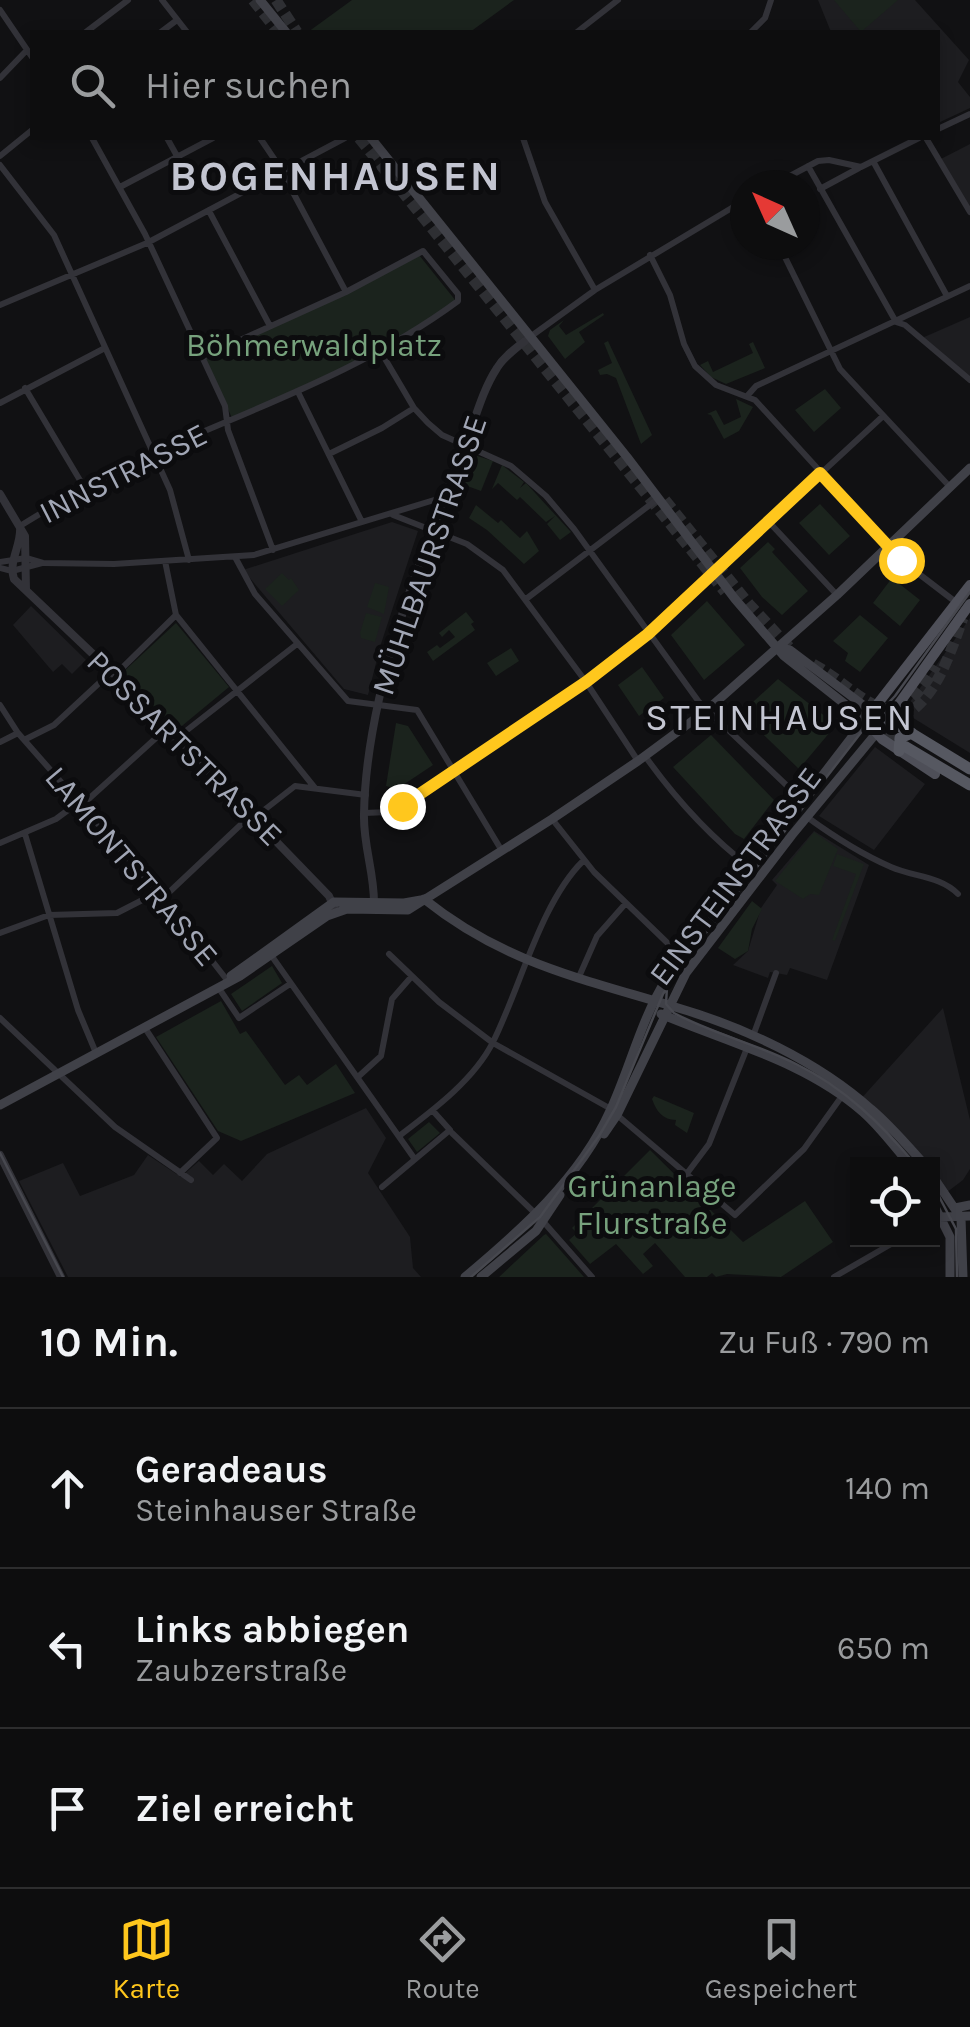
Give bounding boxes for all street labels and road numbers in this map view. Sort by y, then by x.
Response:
street label: MÜHLBAURSTRASSE [364,411,495,700]
street label: INNSTRASSE [33,415,213,531]
street label: POSSARTSTRASSE [79,643,290,854]
street label: LAMONTSTRASSE [37,759,226,974]
street label: EINSTEINSTRASSE [641,760,829,992]

